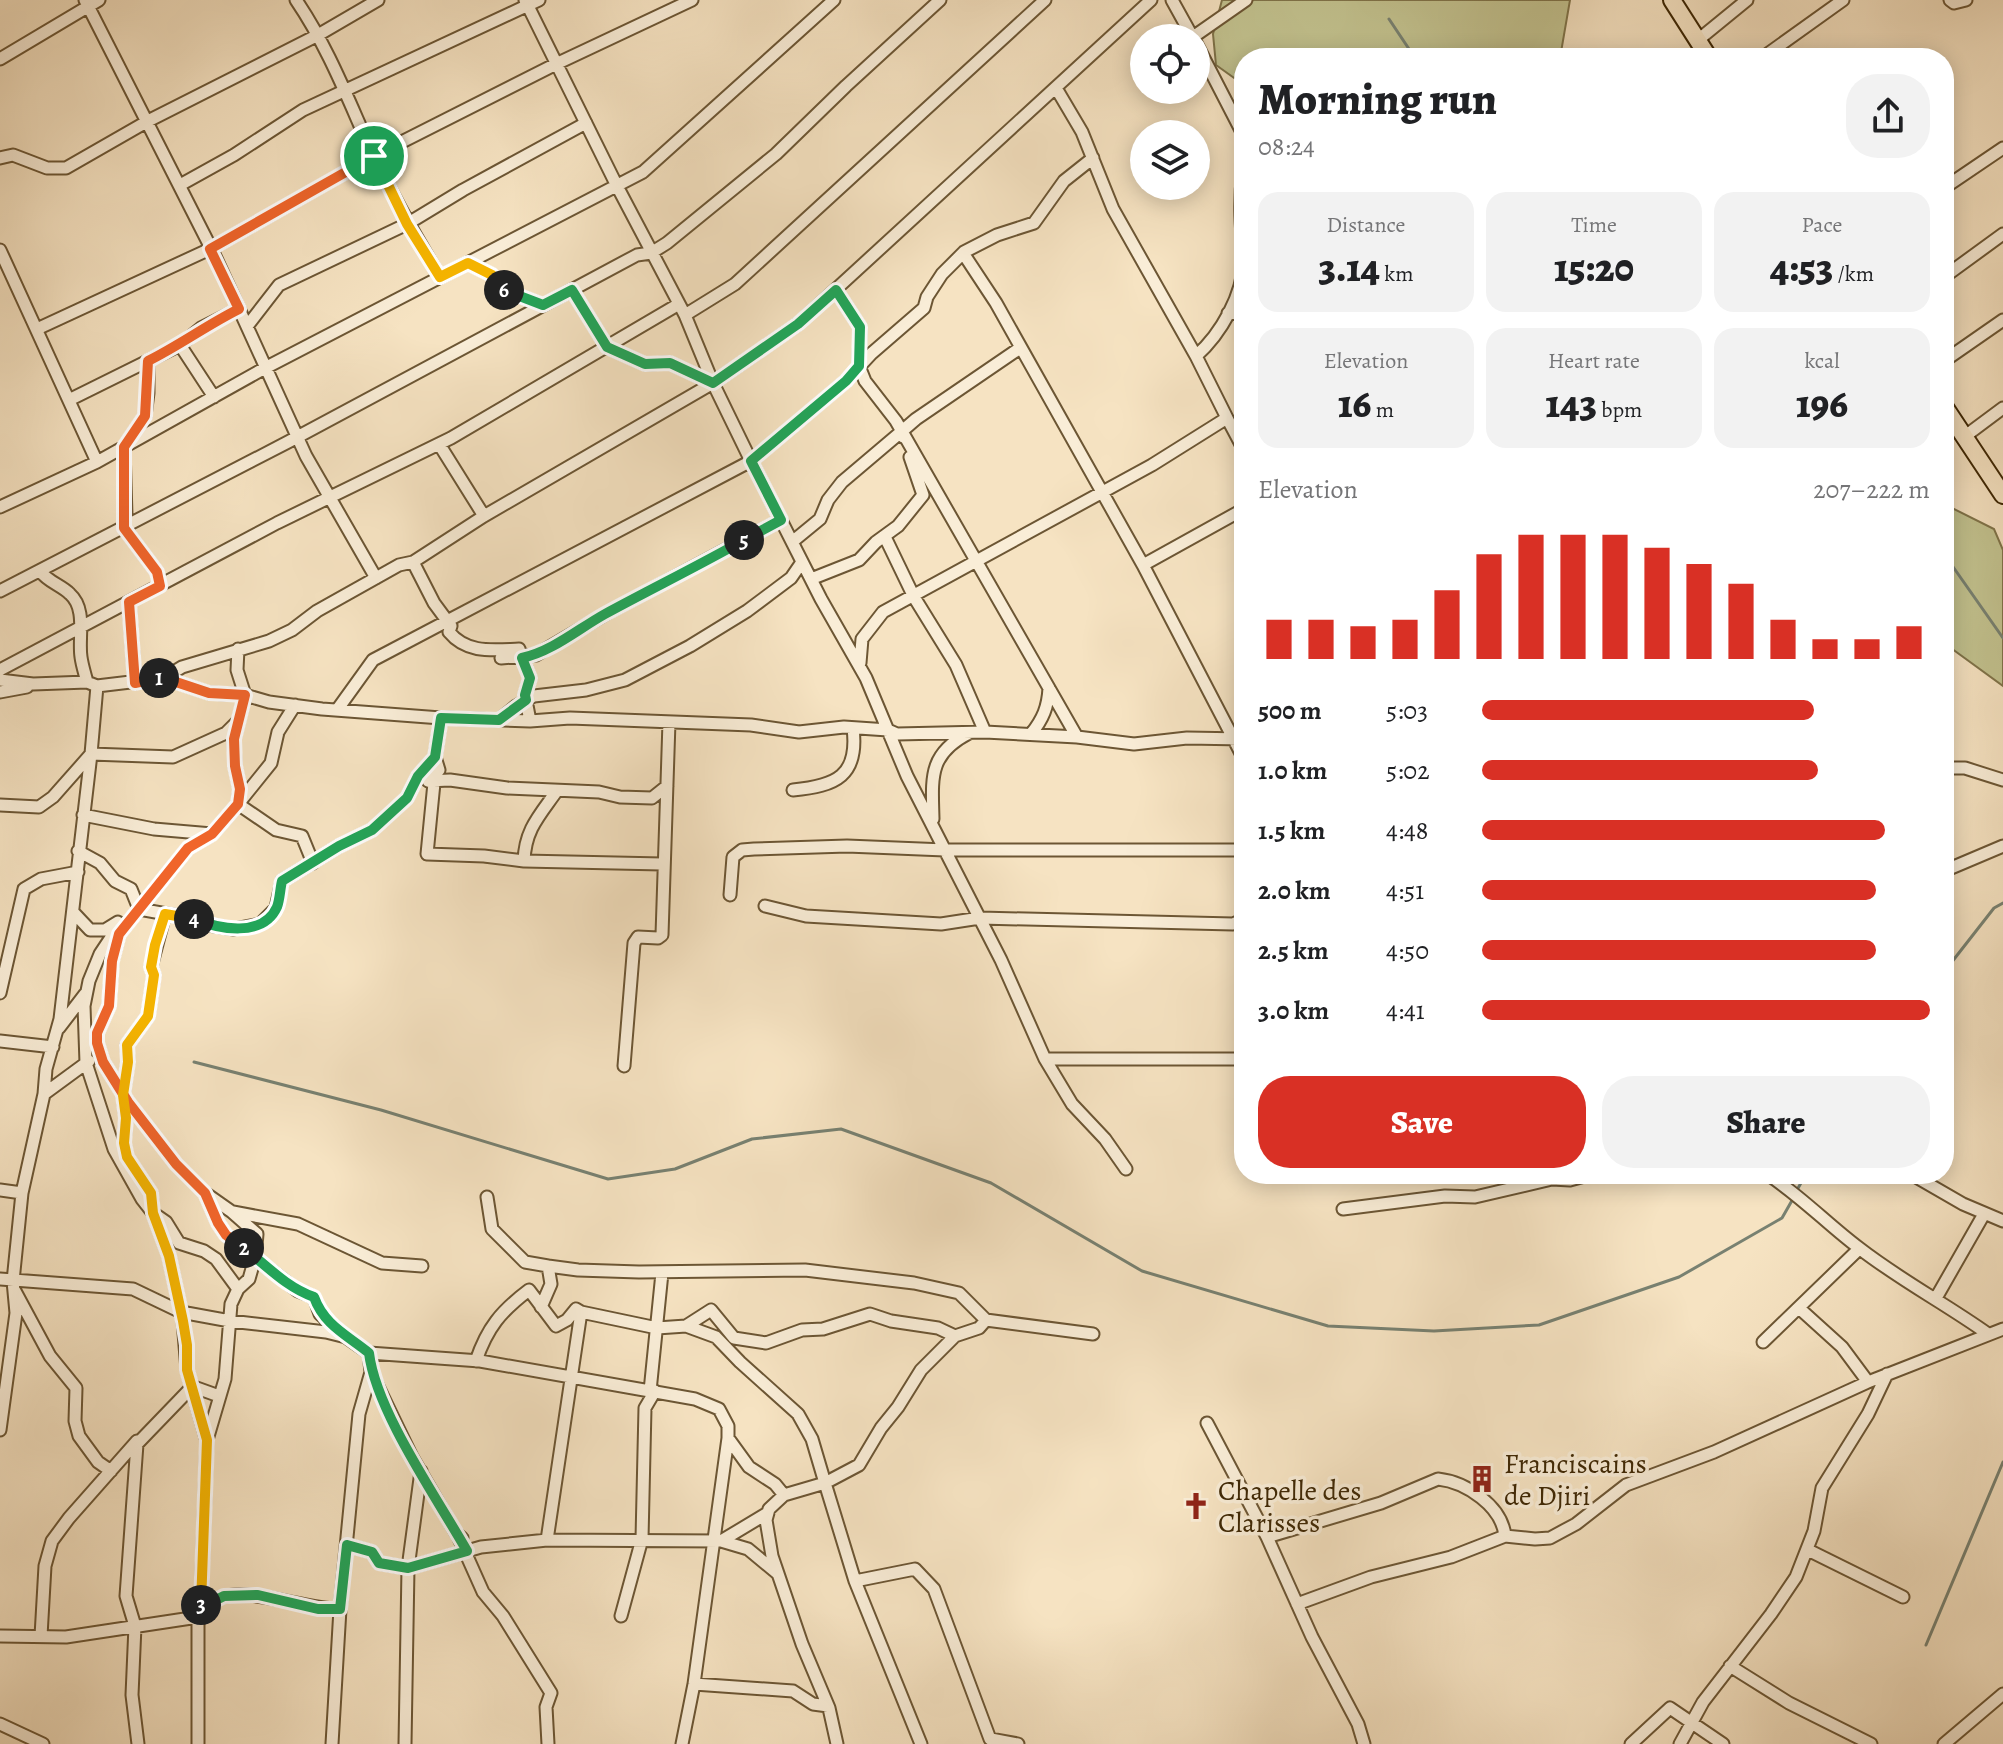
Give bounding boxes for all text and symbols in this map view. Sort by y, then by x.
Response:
map controls [1130,24,1210,200]
button: locate [1130,24,1210,104]
text: Morning run [1258,69,1497,129]
button: share [1846,74,1930,158]
button: layers [1130,120,1210,200]
pin [340,122,408,190]
text: 08:24 [1258,129,1315,164]
icon: arrive [352,134,396,178]
text: Distance [1327,210,1405,240]
text: Time [1571,210,1617,240]
text: Pace [1802,210,1842,240]
text: 3.14 [1318,240,1380,295]
text: 15:20 [1554,240,1634,295]
text: 4:53 [1770,240,1833,295]
text: km [1380,259,1414,289]
text: /km [1833,259,1874,289]
pin: 6 [484,270,524,310]
text: 6 [499,275,509,305]
text: Elevation [1324,346,1408,376]
text: Heart rate [1548,346,1640,376]
text: kcal [1804,346,1840,376]
text: 16 [1338,376,1371,431]
text: 143 [1546,376,1597,431]
text: 196 [1796,376,1848,431]
text: m [1371,395,1394,425]
text: bpm [1597,395,1642,425]
text: Elevation [1258,472,1358,507]
text: 207–222 m [1813,472,1930,507]
pin: 5 [724,520,764,560]
text: 5 [739,525,749,555]
pin: 1 [139,658,179,698]
text: 1 [155,663,163,693]
text: 500 m [1258,693,1322,728]
text: 5:03 [1386,693,1428,728]
text: 1.0 km [1258,753,1327,788]
text: 5:02 [1386,753,1430,788]
text: 1.5 km [1258,813,1325,848]
text: 4:48 [1386,813,1428,848]
text: 2.0 km [1258,873,1331,908]
text: 4:51 [1386,873,1424,908]
pin: 4 [174,899,214,939]
text: 4 [189,904,199,934]
text: 2.5 km [1258,933,1329,968]
text: 4:50 [1386,933,1429,968]
text: 3.0 km [1258,993,1329,1028]
text: 4:41 [1386,993,1425,1028]
button: Save [1258,1076,1586,1168]
button: Share [1602,1076,1930,1168]
pin: 2 [224,1228,264,1268]
text: 2 [239,1233,249,1263]
place label: Franciscains de Djiri [1504,1445,1647,1515]
building icon: Franciscains de Djiri [1467,1464,1497,1494]
place label: Chapelle des Clarisses [1218,1472,1361,1542]
church icon: Chapelle des Clarisses [1181,1491,1211,1521]
pin: 3 [181,1585,221,1625]
text: 3 [196,1590,206,1620]

